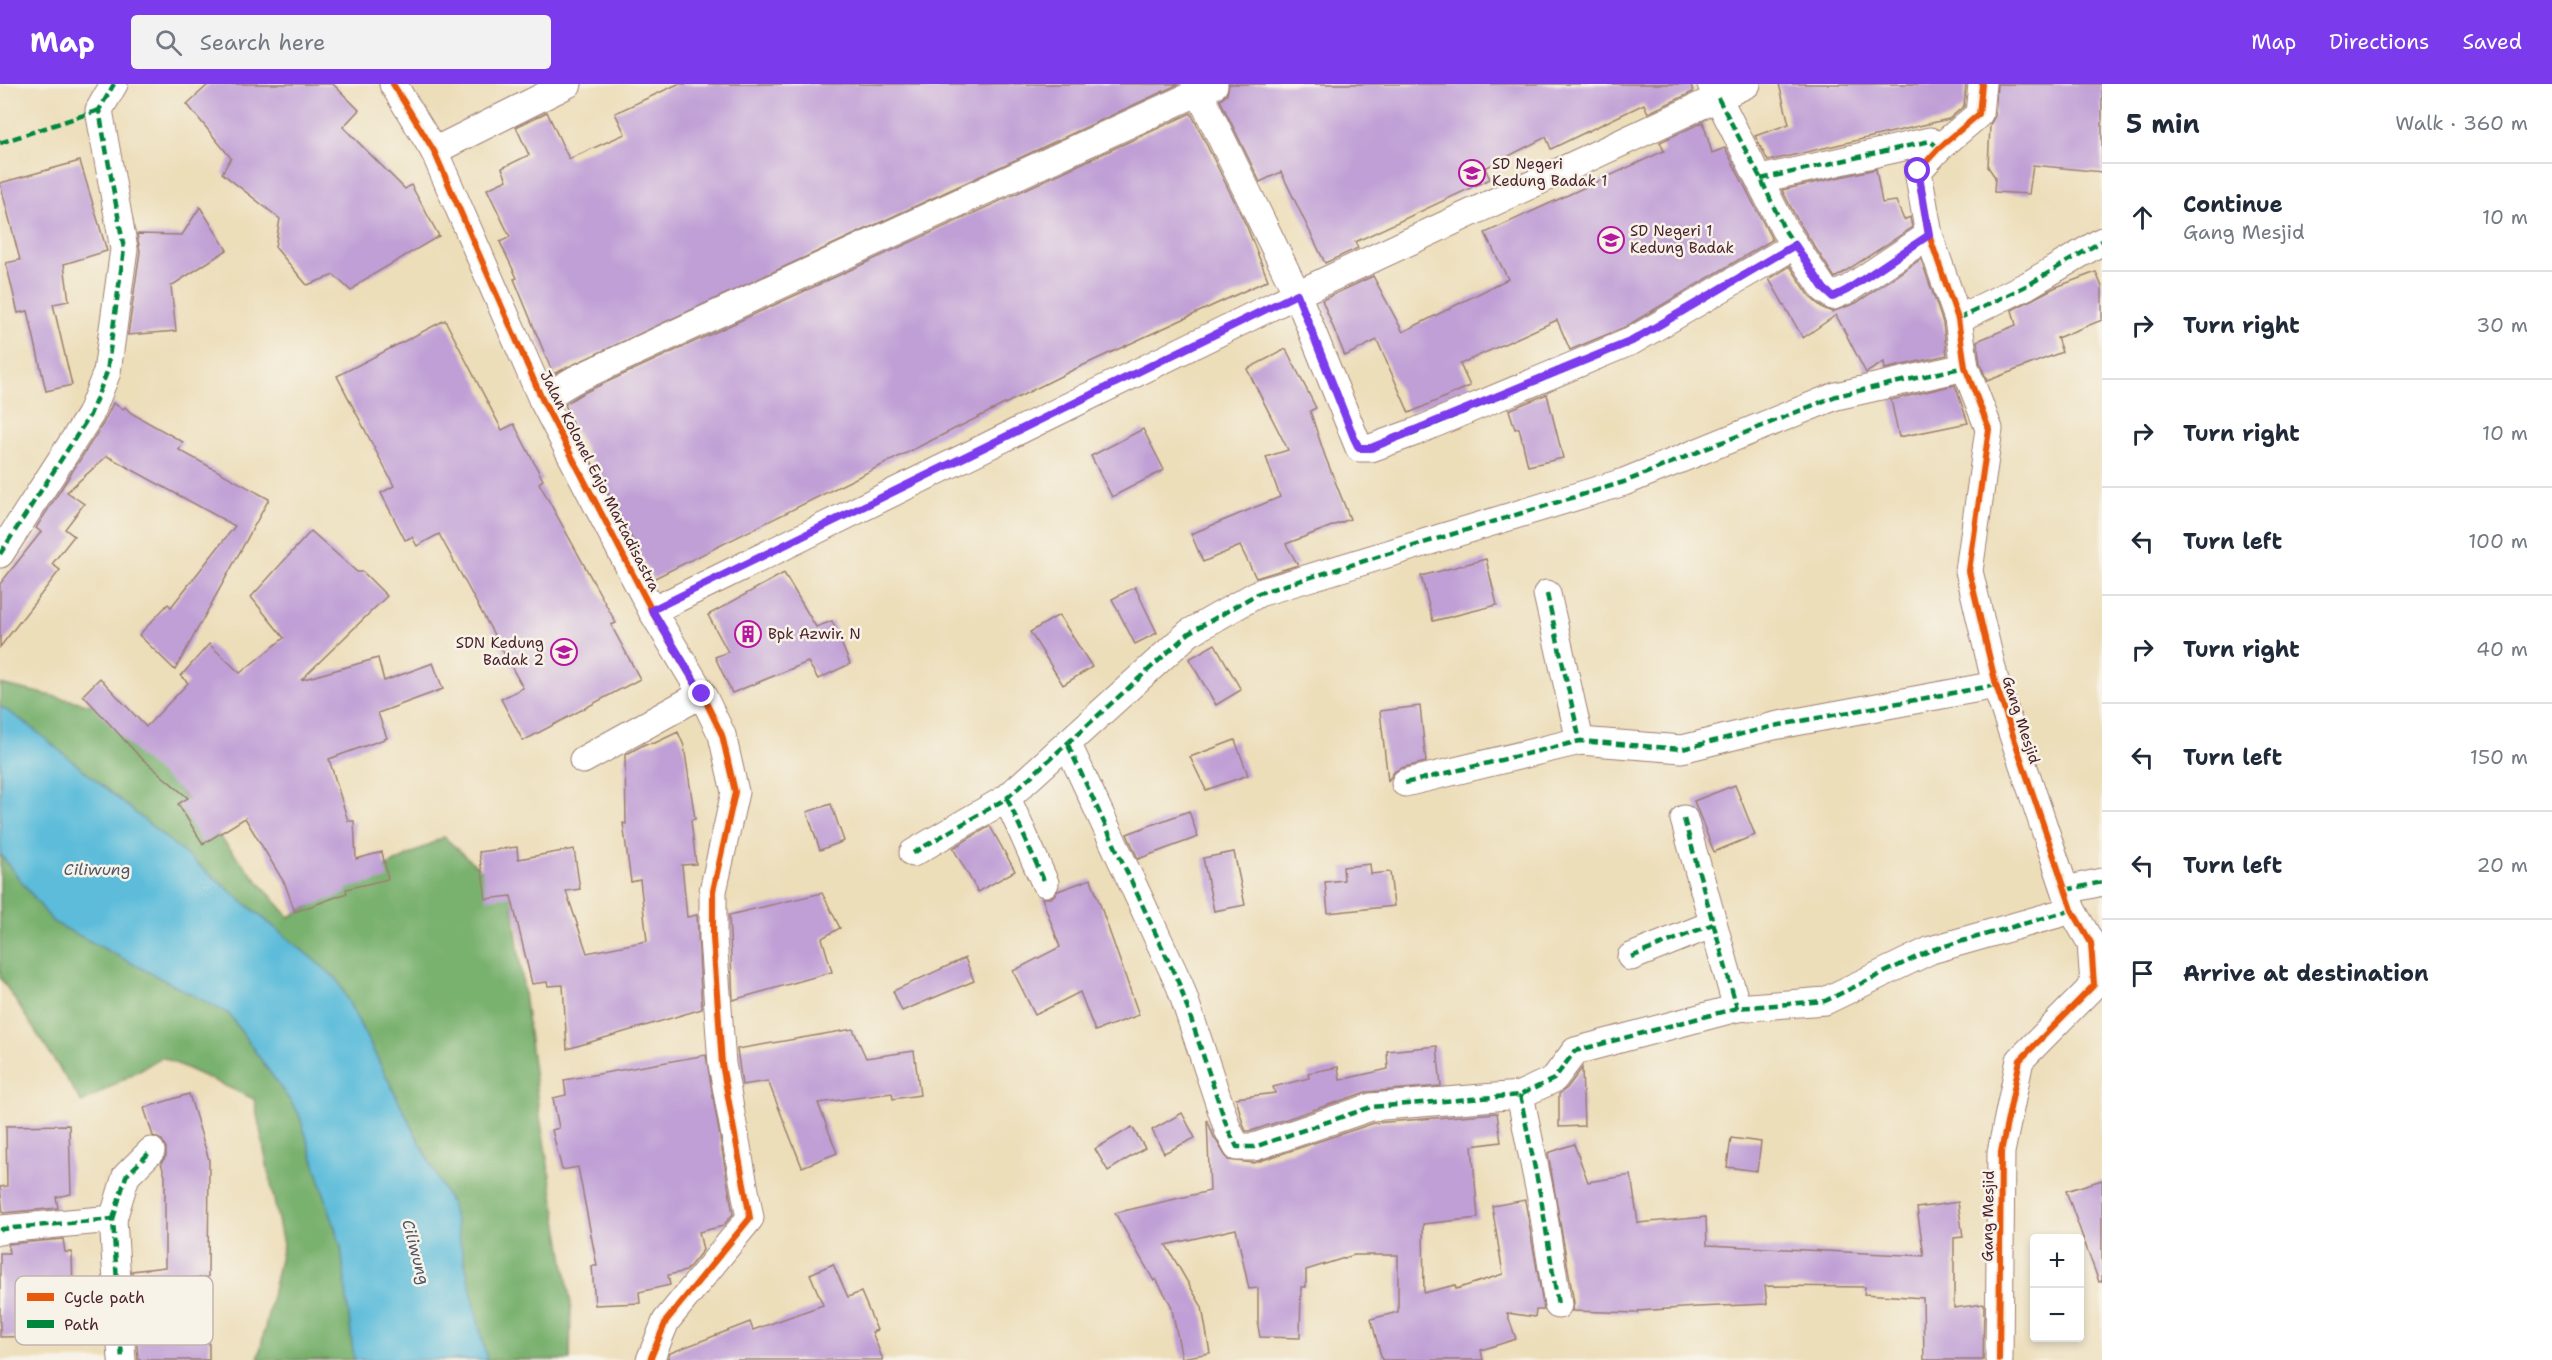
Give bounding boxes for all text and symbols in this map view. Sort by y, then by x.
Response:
search box [131,15,551,69]
text: Map [30,23,95,61]
icon: search [152,26,185,59]
text: Search here [200,28,325,57]
text: Map [2251,28,2296,56]
text: Directions [2329,28,2429,56]
text: Saved [2462,28,2522,56]
text: 5 min [2126,106,2200,141]
text: Walk · 360 m [2395,110,2528,136]
place label: SD Negeri Kedung Badak 1 [1492,154,1607,191]
route start [1904,157,1930,183]
school or university icon: SD Negeri Kedung Badak 1 [1457,158,1487,188]
text: Continue [2183,190,2283,219]
icon: ahead [2126,201,2159,234]
text: 10 m [2482,204,2528,230]
text: Gang Mesjid [2183,219,2305,245]
place label: SD Negeri 1 Kedung Badak [1630,221,1734,258]
school or university icon: SD Negeri 1 Kedung Badak [1596,225,1626,255]
icon: right [2126,309,2159,342]
text: Turn right [2183,311,2300,340]
text: 30 m [2476,312,2528,338]
street label: Jalan Kolonel Enjo Martadisastra [535,367,665,595]
icon: right [2126,417,2159,450]
text: Turn right [2183,419,2300,448]
text: 10 m [2482,420,2528,446]
icon: left [2126,525,2159,558]
text: Turn left [2183,527,2282,556]
text: 100 m [2468,528,2528,554]
building icon: Bpk Azwir. N [733,619,763,649]
place label: Bpk Azwir. N [768,624,861,644]
place label: SDN Kedung Badak 2 [456,633,544,670]
icon: right [2126,633,2159,666]
text: Turn right [2183,635,2300,664]
text: 40 m [2476,636,2528,662]
school or university icon: SDN Kedung Badak 2 [549,637,579,667]
street label: Gang Mesjid [1997,674,2045,767]
route end [688,680,714,706]
icon: left [2126,741,2159,774]
text: Turn left [2183,743,2282,772]
text: 150 m [2470,744,2528,770]
icon: left [2126,849,2159,882]
text: Turn left [2183,851,2282,880]
text: 20 m [2477,852,2528,878]
water label: Ciliwung [64,859,130,880]
icon: arrive [2126,957,2159,990]
text: Arrive at destination [2183,959,2429,988]
street label: Gang Mesjid [1977,1170,1999,1262]
water label: Ciliwung [397,1217,435,1287]
map controls [2030,1234,2084,1342]
button: + [2030,1234,2084,1288]
legend [15,1276,213,1345]
text: Cycle path [64,1287,145,1308]
button: − [2030,1288,2084,1342]
text: Path [64,1314,99,1335]

